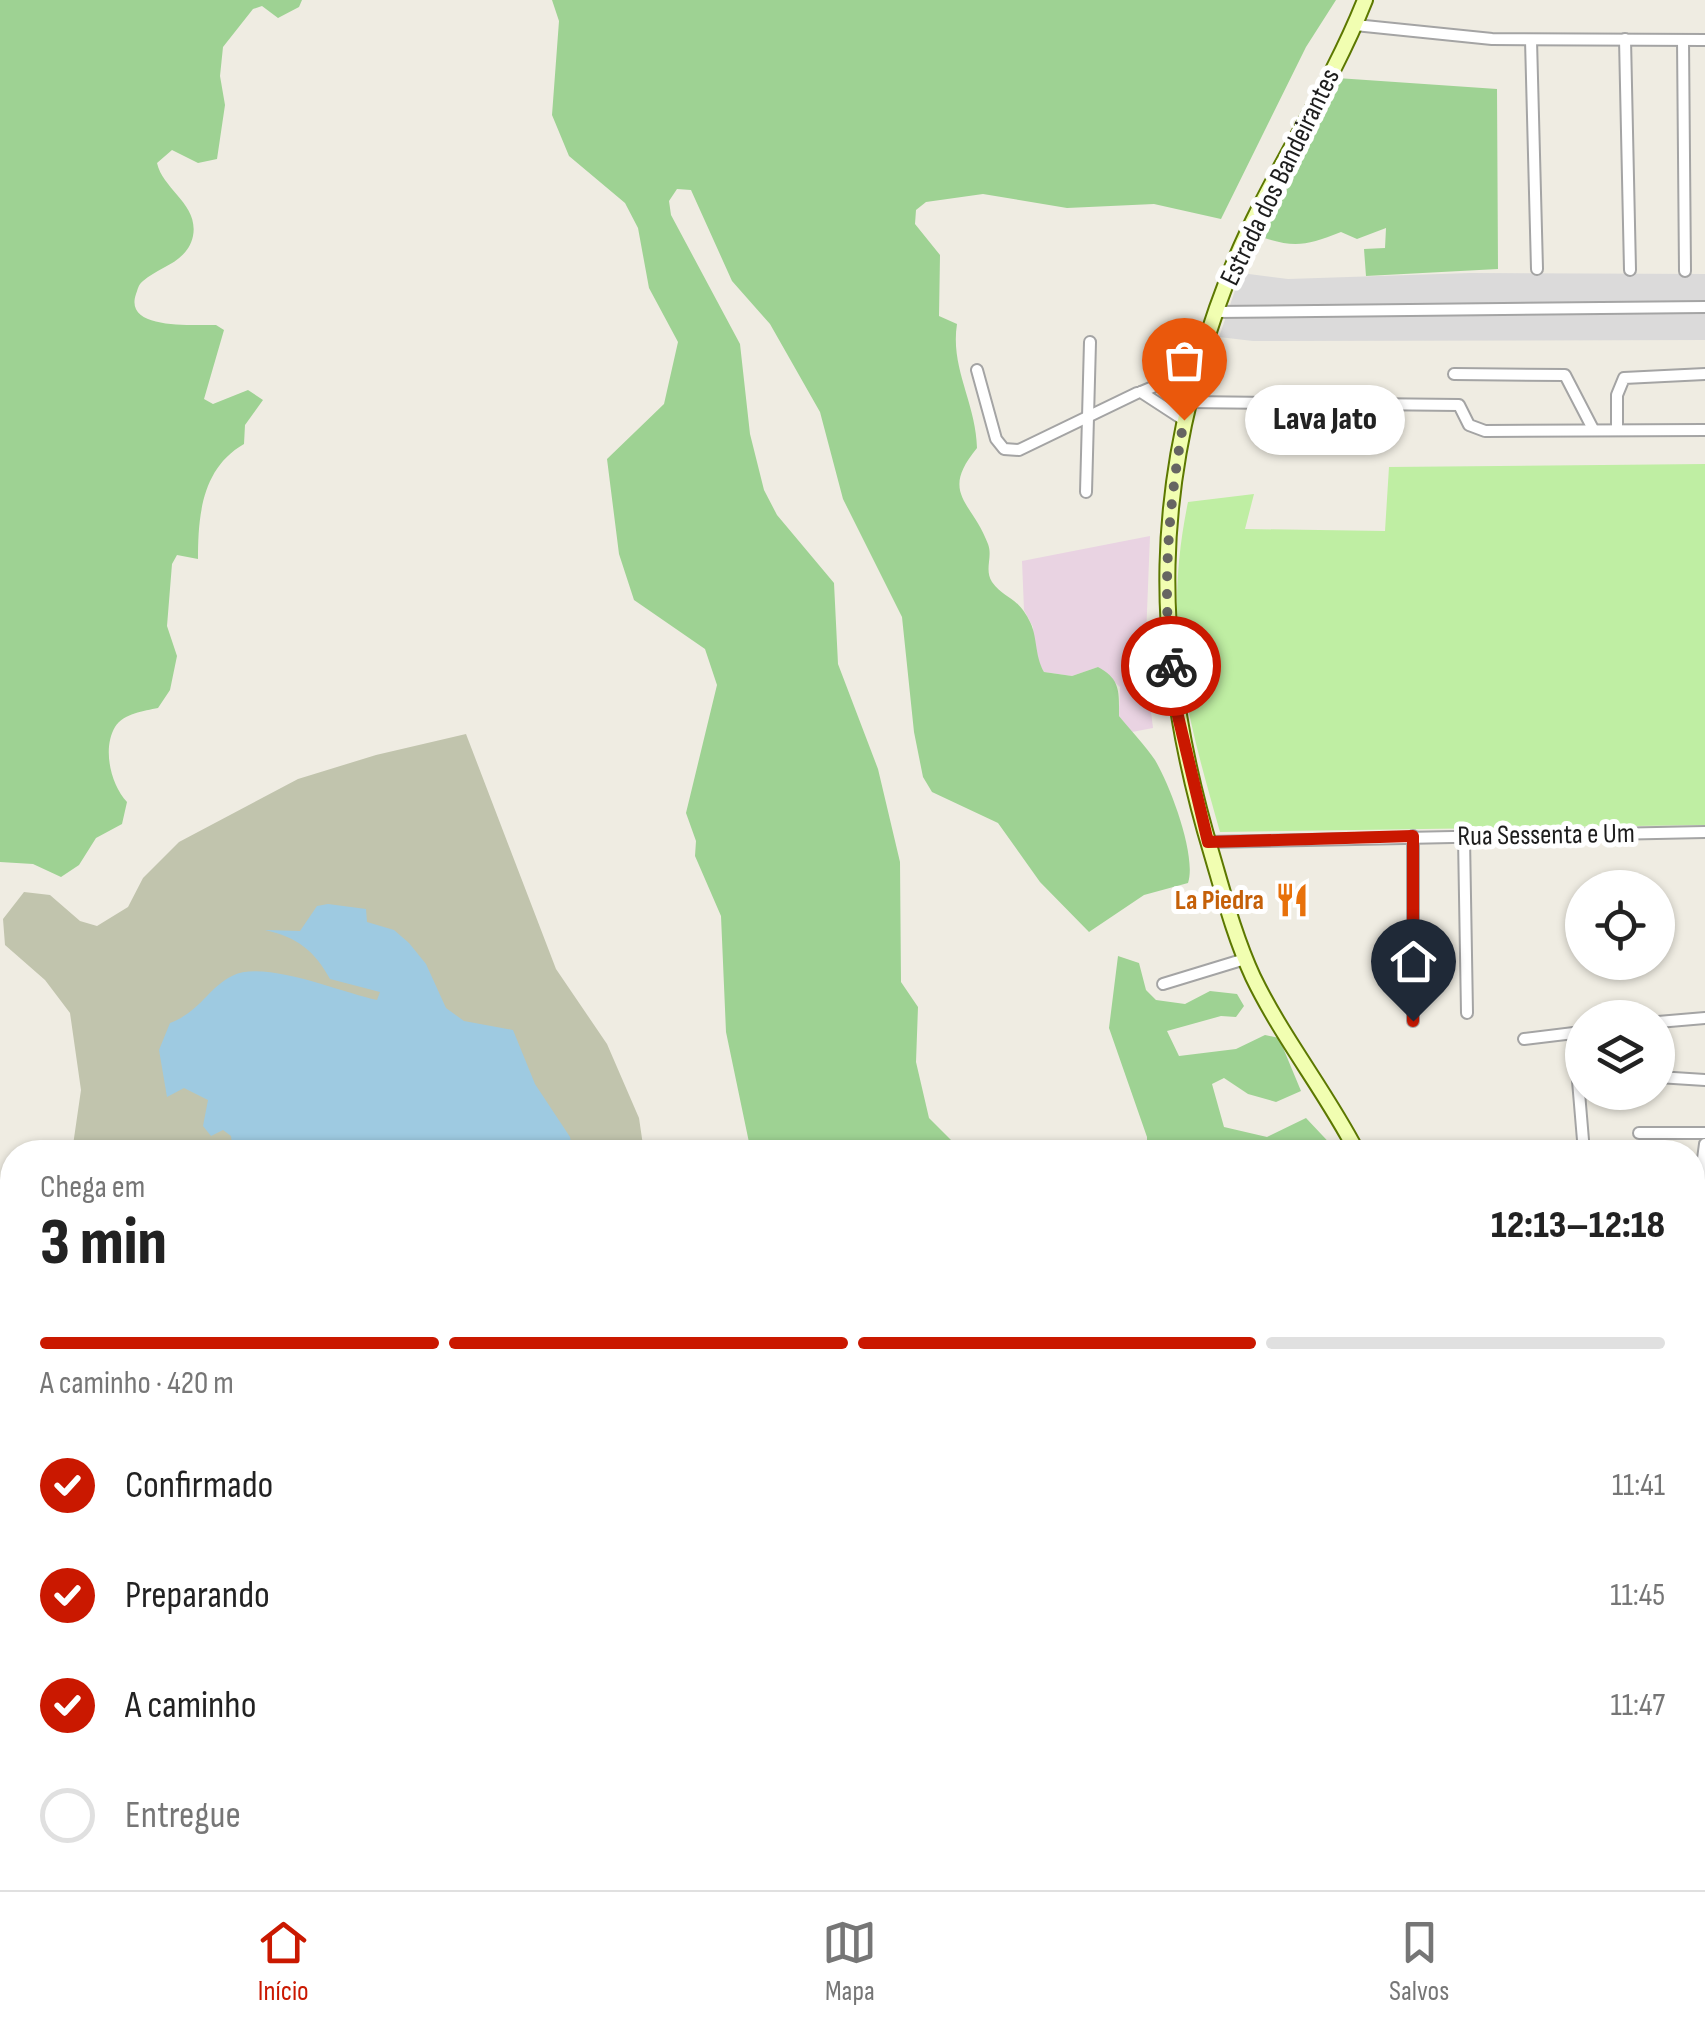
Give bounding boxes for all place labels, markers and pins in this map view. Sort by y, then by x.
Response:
pin [1142,318,1227,421]
callout: Lava Jato [1244,385,1404,455]
restaurant icon: La Piedra [1273,881,1311,919]
place label: La Piedra [1175,884,1264,917]
pin [1371,919,1456,1022]

